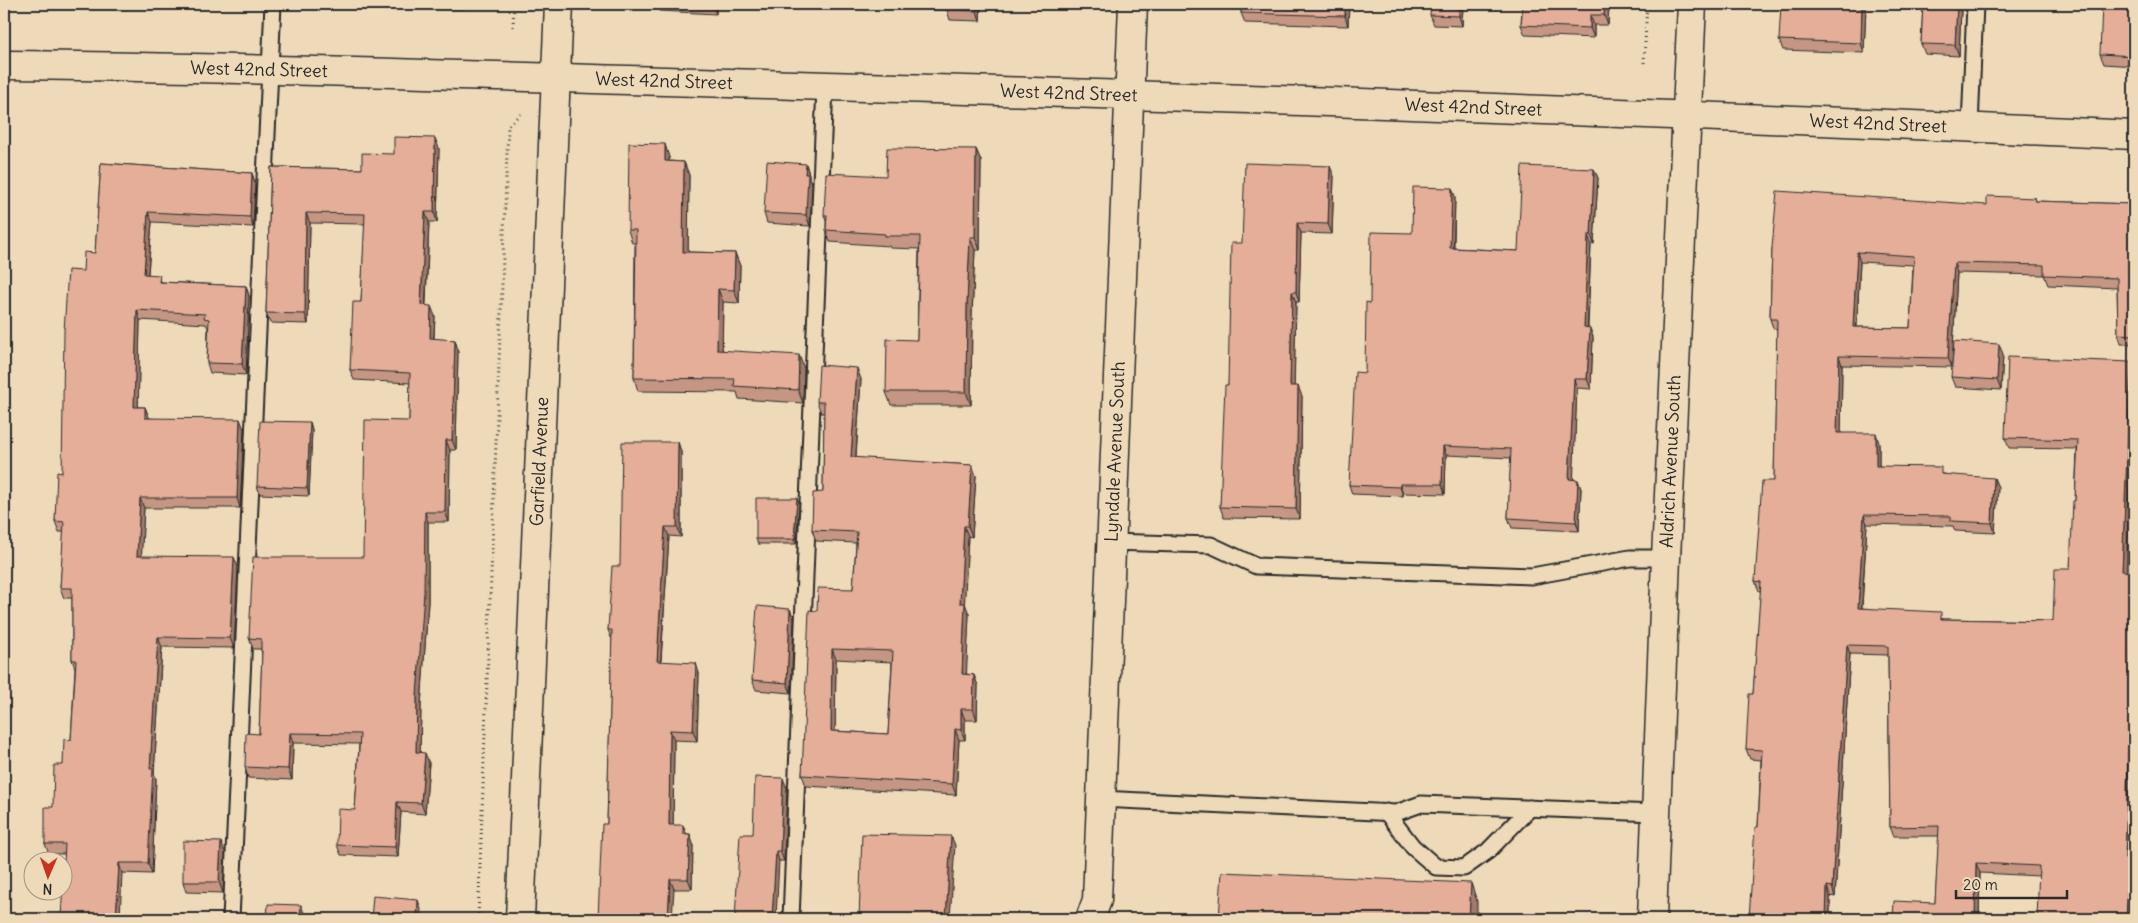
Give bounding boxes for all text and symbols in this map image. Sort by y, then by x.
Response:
street label: West 42nd Street [190,56,328,82]
street label: West 42nd Street [595,67,733,94]
street label: West 42nd Street [1000,79,1138,106]
street label: West 42nd Street [1404,93,1543,121]
street label: West 42nd Street [1809,109,1947,138]
street label: Lyndale Avenue South [1099,361,1130,542]
street label: Aldrich Avenue South [1654,374,1686,548]
street label: Garfield Avenue [525,396,553,527]
north arrow [22,850,72,900]
scale bar [1956,868,2067,900]
text: 20 m [1963,875,1998,894]
text: N [42,880,53,898]

